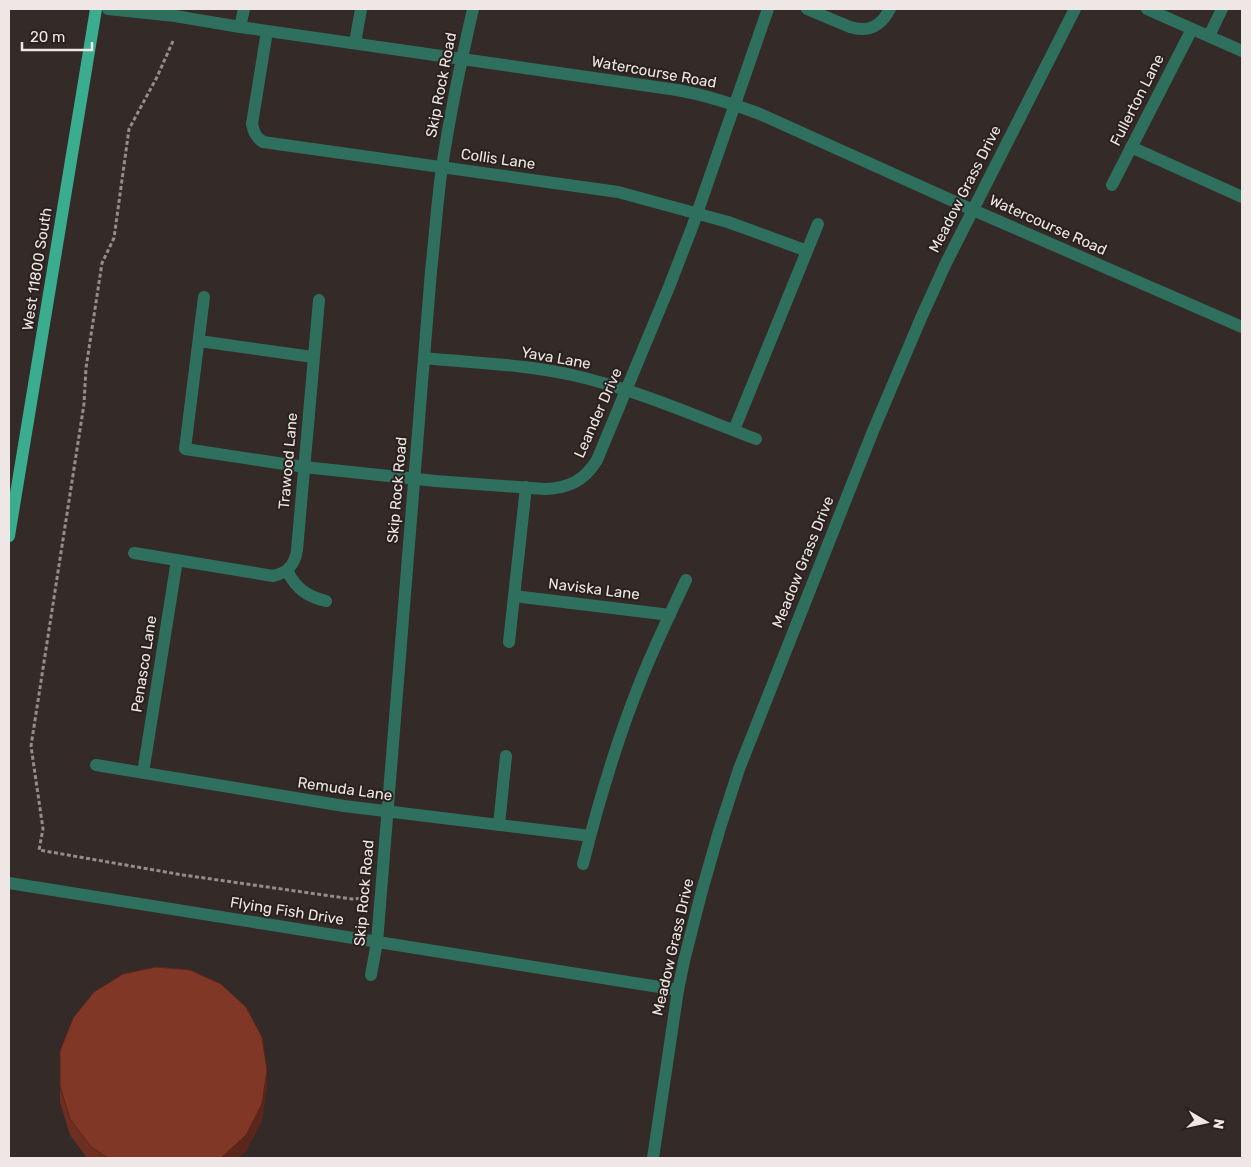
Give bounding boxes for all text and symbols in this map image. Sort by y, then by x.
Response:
scale bar [22,20,92,52]
text: 20 m [30,28,65,46]
street label: Skip Rock Road [422,31,460,139]
street label: Fullerton Lane [1106,51,1168,149]
street label: Watercourse Road [590,52,718,92]
street label: Meadow Grass Drive [925,122,1005,256]
street label: Collis Lane [460,145,536,173]
street label: Watercourse Road [987,191,1109,259]
street label: West 11800 South [18,206,56,332]
street label: Yava Lane [520,343,592,373]
street label: Leander Drive [570,365,626,461]
street label: Trawood Lane [275,412,301,510]
street label: Skip Rock Road [383,436,411,544]
street label: Meadow Grass Drive [768,494,838,630]
street label: Naviska Lane [547,574,641,604]
street label: Penasco Lane [127,614,161,714]
street label: Remuda Lane [296,773,394,805]
street label: Skip Rock Road [350,839,378,947]
street label: Meadow Grass Drive [648,877,698,1017]
street label: Flying Fish Drive [229,893,345,929]
north arrow [1181,1097,1231,1147]
text: N [1209,1118,1228,1130]

